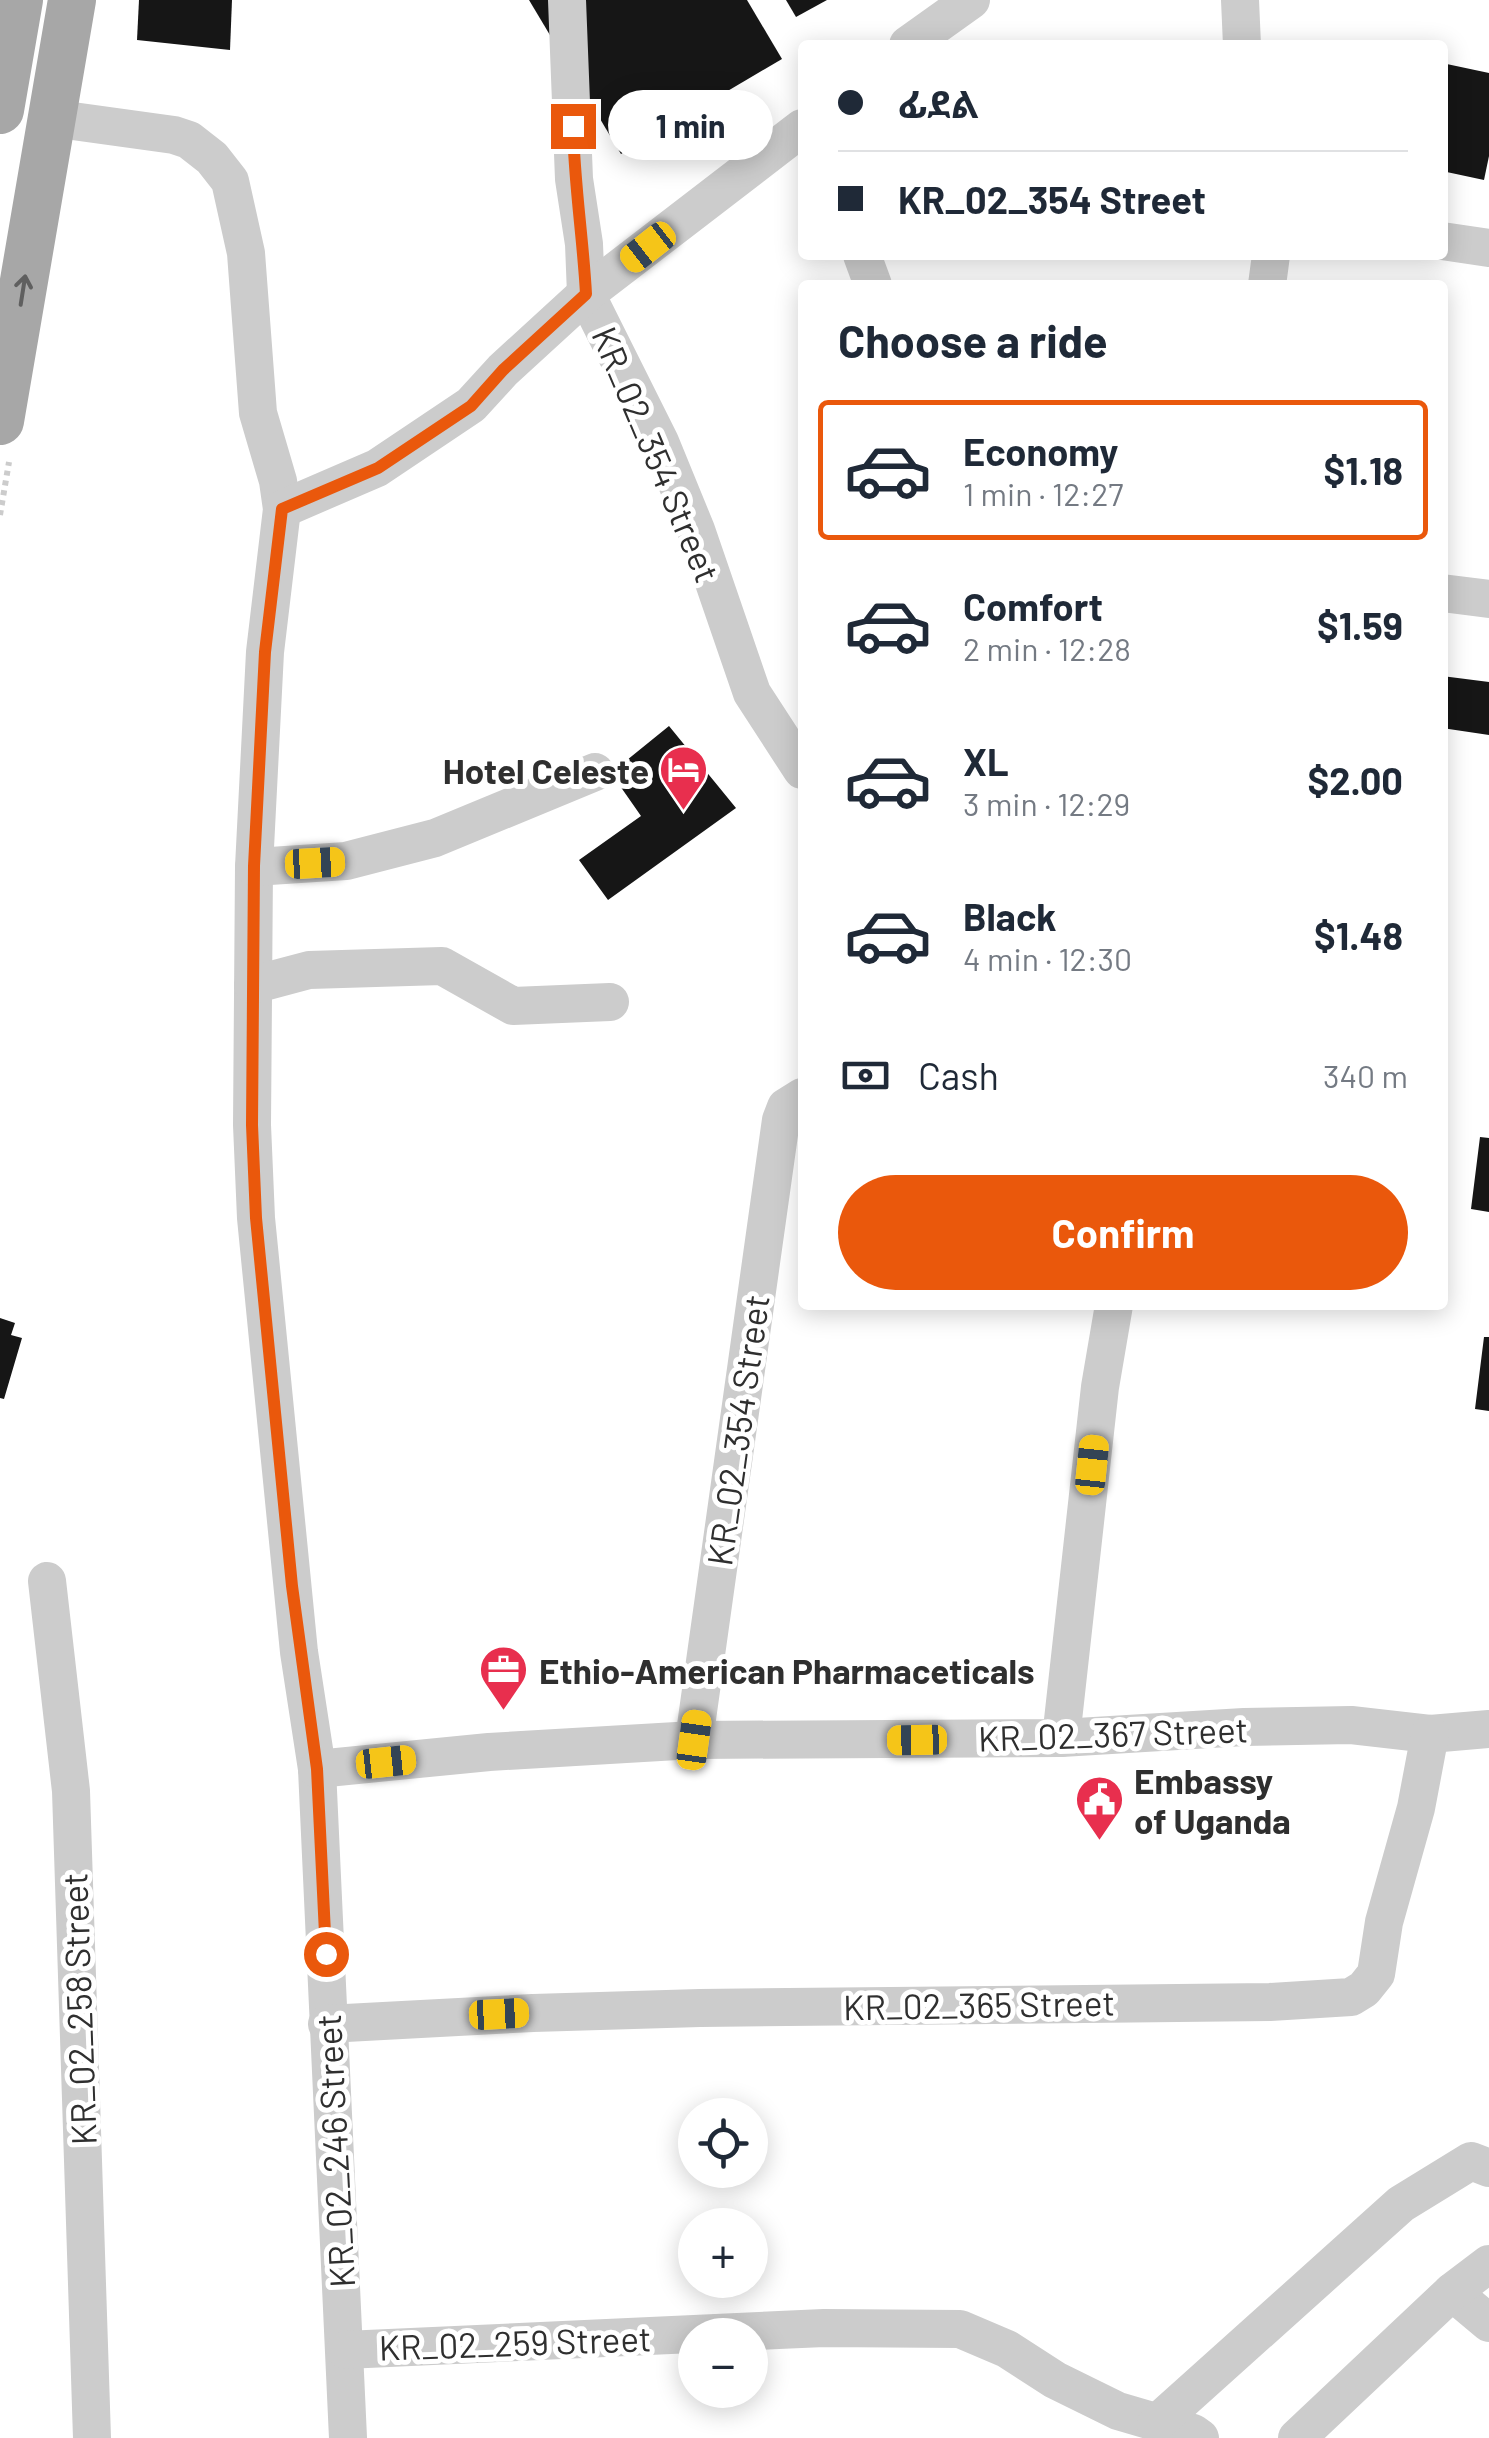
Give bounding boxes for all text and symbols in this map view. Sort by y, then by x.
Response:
text: ፊደል [898,80,979,126]
callout: 1 min [608,91,773,161]
route end [551,104,596,149]
text: 1 min [655,106,726,144]
text: KR_02_354 Street [898,176,1206,222]
car [615,217,681,277]
one-way arrow [14,275,33,307]
text: Choose a ride [838,313,1108,367]
street label: KR_02_354 Street [584,320,730,588]
icon: car [843,425,933,515]
text: Economy [963,428,1118,474]
text: $1.18 [1324,447,1403,493]
text: 1 min · 12:27 [963,474,1123,512]
icon: car [843,580,933,670]
text: Comfort [963,583,1103,629]
text: $1.59 [1317,602,1403,648]
text: 2 min · 12:28 [963,629,1131,667]
icon: car [843,735,933,825]
text: XL [963,738,1009,784]
hotel icon: Hotel Celeste [658,744,710,812]
place label: Hotel Celeste [443,749,649,791]
text: $2.00 [1307,757,1403,803]
text: 3 min · 12:29 [963,784,1130,822]
car [284,846,346,880]
icon: car [843,890,933,980]
text: Black [963,893,1057,939]
text: $1.48 [1314,912,1403,958]
text: 4 min · 12:30 [963,939,1132,977]
icon: cash [838,1048,893,1103]
text: Cash [918,1052,999,1098]
text: 340 m [1323,1056,1408,1094]
button: Confirm [838,1175,1408,1290]
street label: KR_02_354 Street [697,1292,777,1568]
car [1074,1434,1110,1496]
office icon: Ethio-American Pharmaceticals [478,1644,530,1712]
place label: Ethio-American Pharmaceticals [539,1649,1035,1691]
street label: KR_02_367 Street [977,1707,1249,1759]
car [675,1708,713,1772]
car [887,1724,947,1756]
car [355,1744,417,1780]
place label: Embassy of Uganda [1134,1759,1291,1841]
public building icon: Embassy of Uganda [1073,1774,1125,1842]
street label: KR_02_258 Street [52,1872,104,2146]
route start [304,1932,349,1977]
street label: KR_02_365 Street [843,1981,1115,2027]
car [468,1997,530,2031]
street label: KR_02_246 Street [306,2013,362,2289]
map controls [678,2098,768,2408]
button: locate [678,2098,768,2188]
button: + [678,2208,768,2298]
street label: KR_02_259 Street [378,2316,652,2368]
button: − [678,2318,768,2408]

